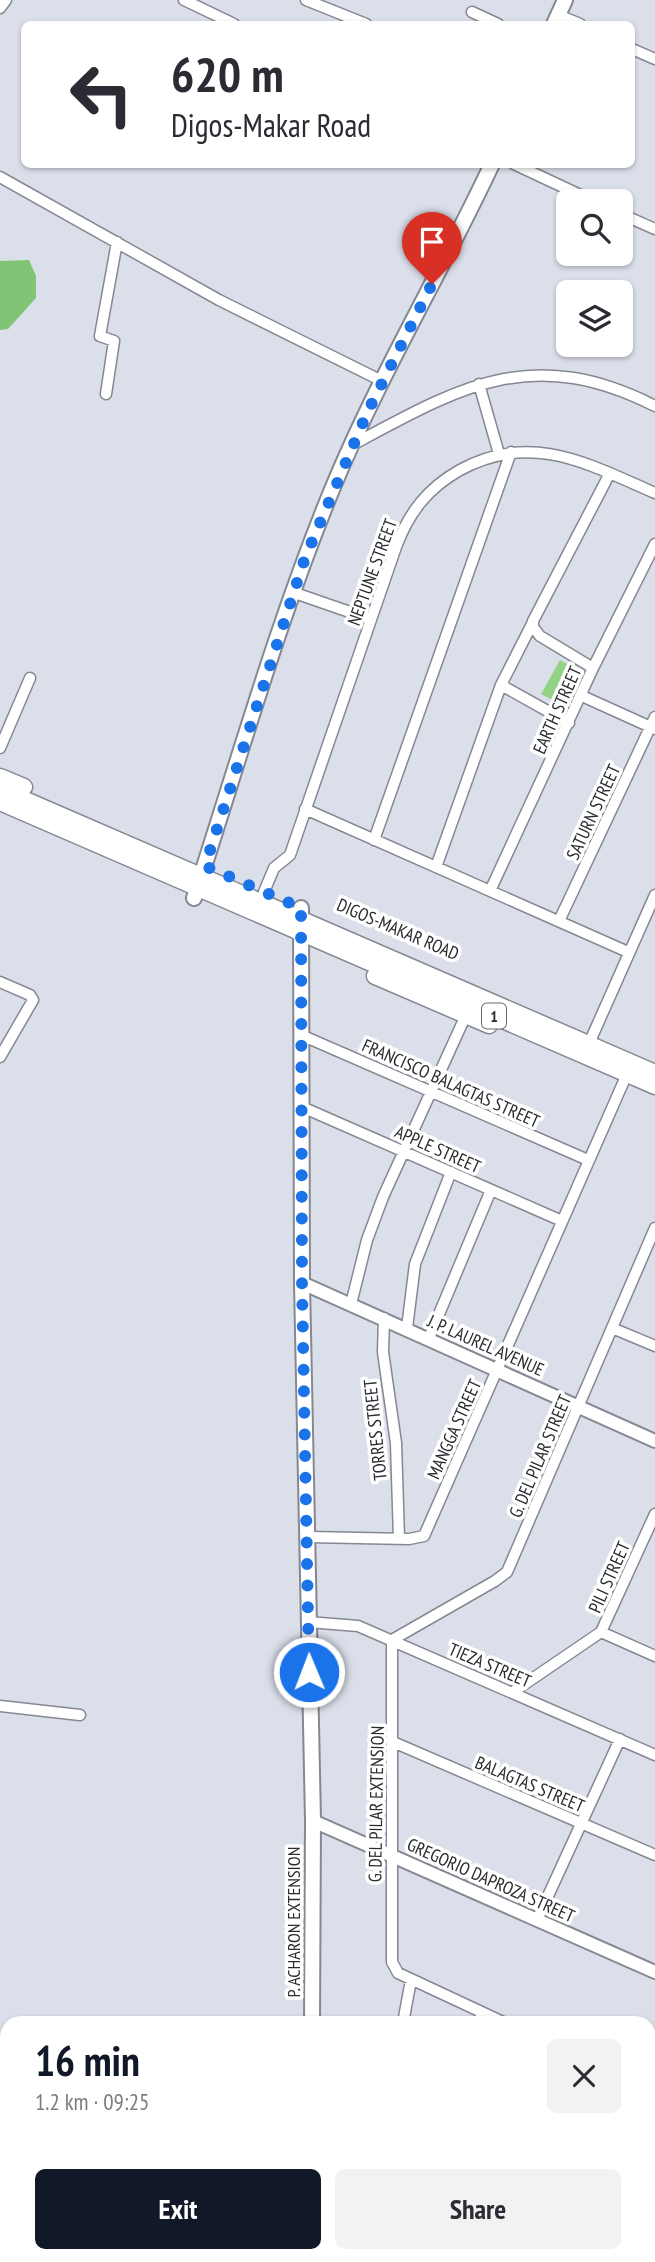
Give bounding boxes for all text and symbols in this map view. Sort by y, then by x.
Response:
text: 620 m [171,42,284,106]
icon: left [56,49,147,140]
text: Digos-Makar Road [171,104,371,146]
map controls [556,189,633,357]
button: search [556,189,633,266]
pin [402,212,462,284]
icon: arrive [413,223,451,261]
button: layers [556,280,633,357]
street label: NEPTUNE STREET [342,516,402,628]
street label: EARTH STREET [527,663,587,757]
street label: SATURN STREET [561,761,625,863]
street label: DIGOS-MAKAR ROAD [334,893,462,965]
road number: 1 [482,1004,506,1028]
street label: FRANCISCO BALAGTAS STREET [359,1033,543,1133]
street label: APPLE STREET [391,1120,485,1178]
street label: J. P. LAUREL AVENUE [423,1309,548,1381]
street label: MANGGA STREET [422,1375,486,1483]
street label: TORRES STREET [358,1378,392,1482]
street label: G. DEL PILAR STREET [504,1391,576,1521]
street label: PILI STREET [583,1538,635,1616]
position arrow [272,1635,346,1709]
street label: TIEZA STREET [445,1637,535,1693]
street label: G. DEL PILAR EXTENSION [363,1726,389,1882]
street label: BALAGTAS STREET [472,1751,588,1817]
street label: GREGORIO DAPROZA STREET [404,1833,578,1927]
street label: P. ACHARON EXTENSION [282,1847,305,1997]
text: 16 min [35,2033,140,2088]
button: close [547,2039,621,2113]
text: 1.2 km · 09:25 [35,2087,149,2116]
button: Exit [35,2169,321,2249]
button: Share [335,2169,621,2249]

